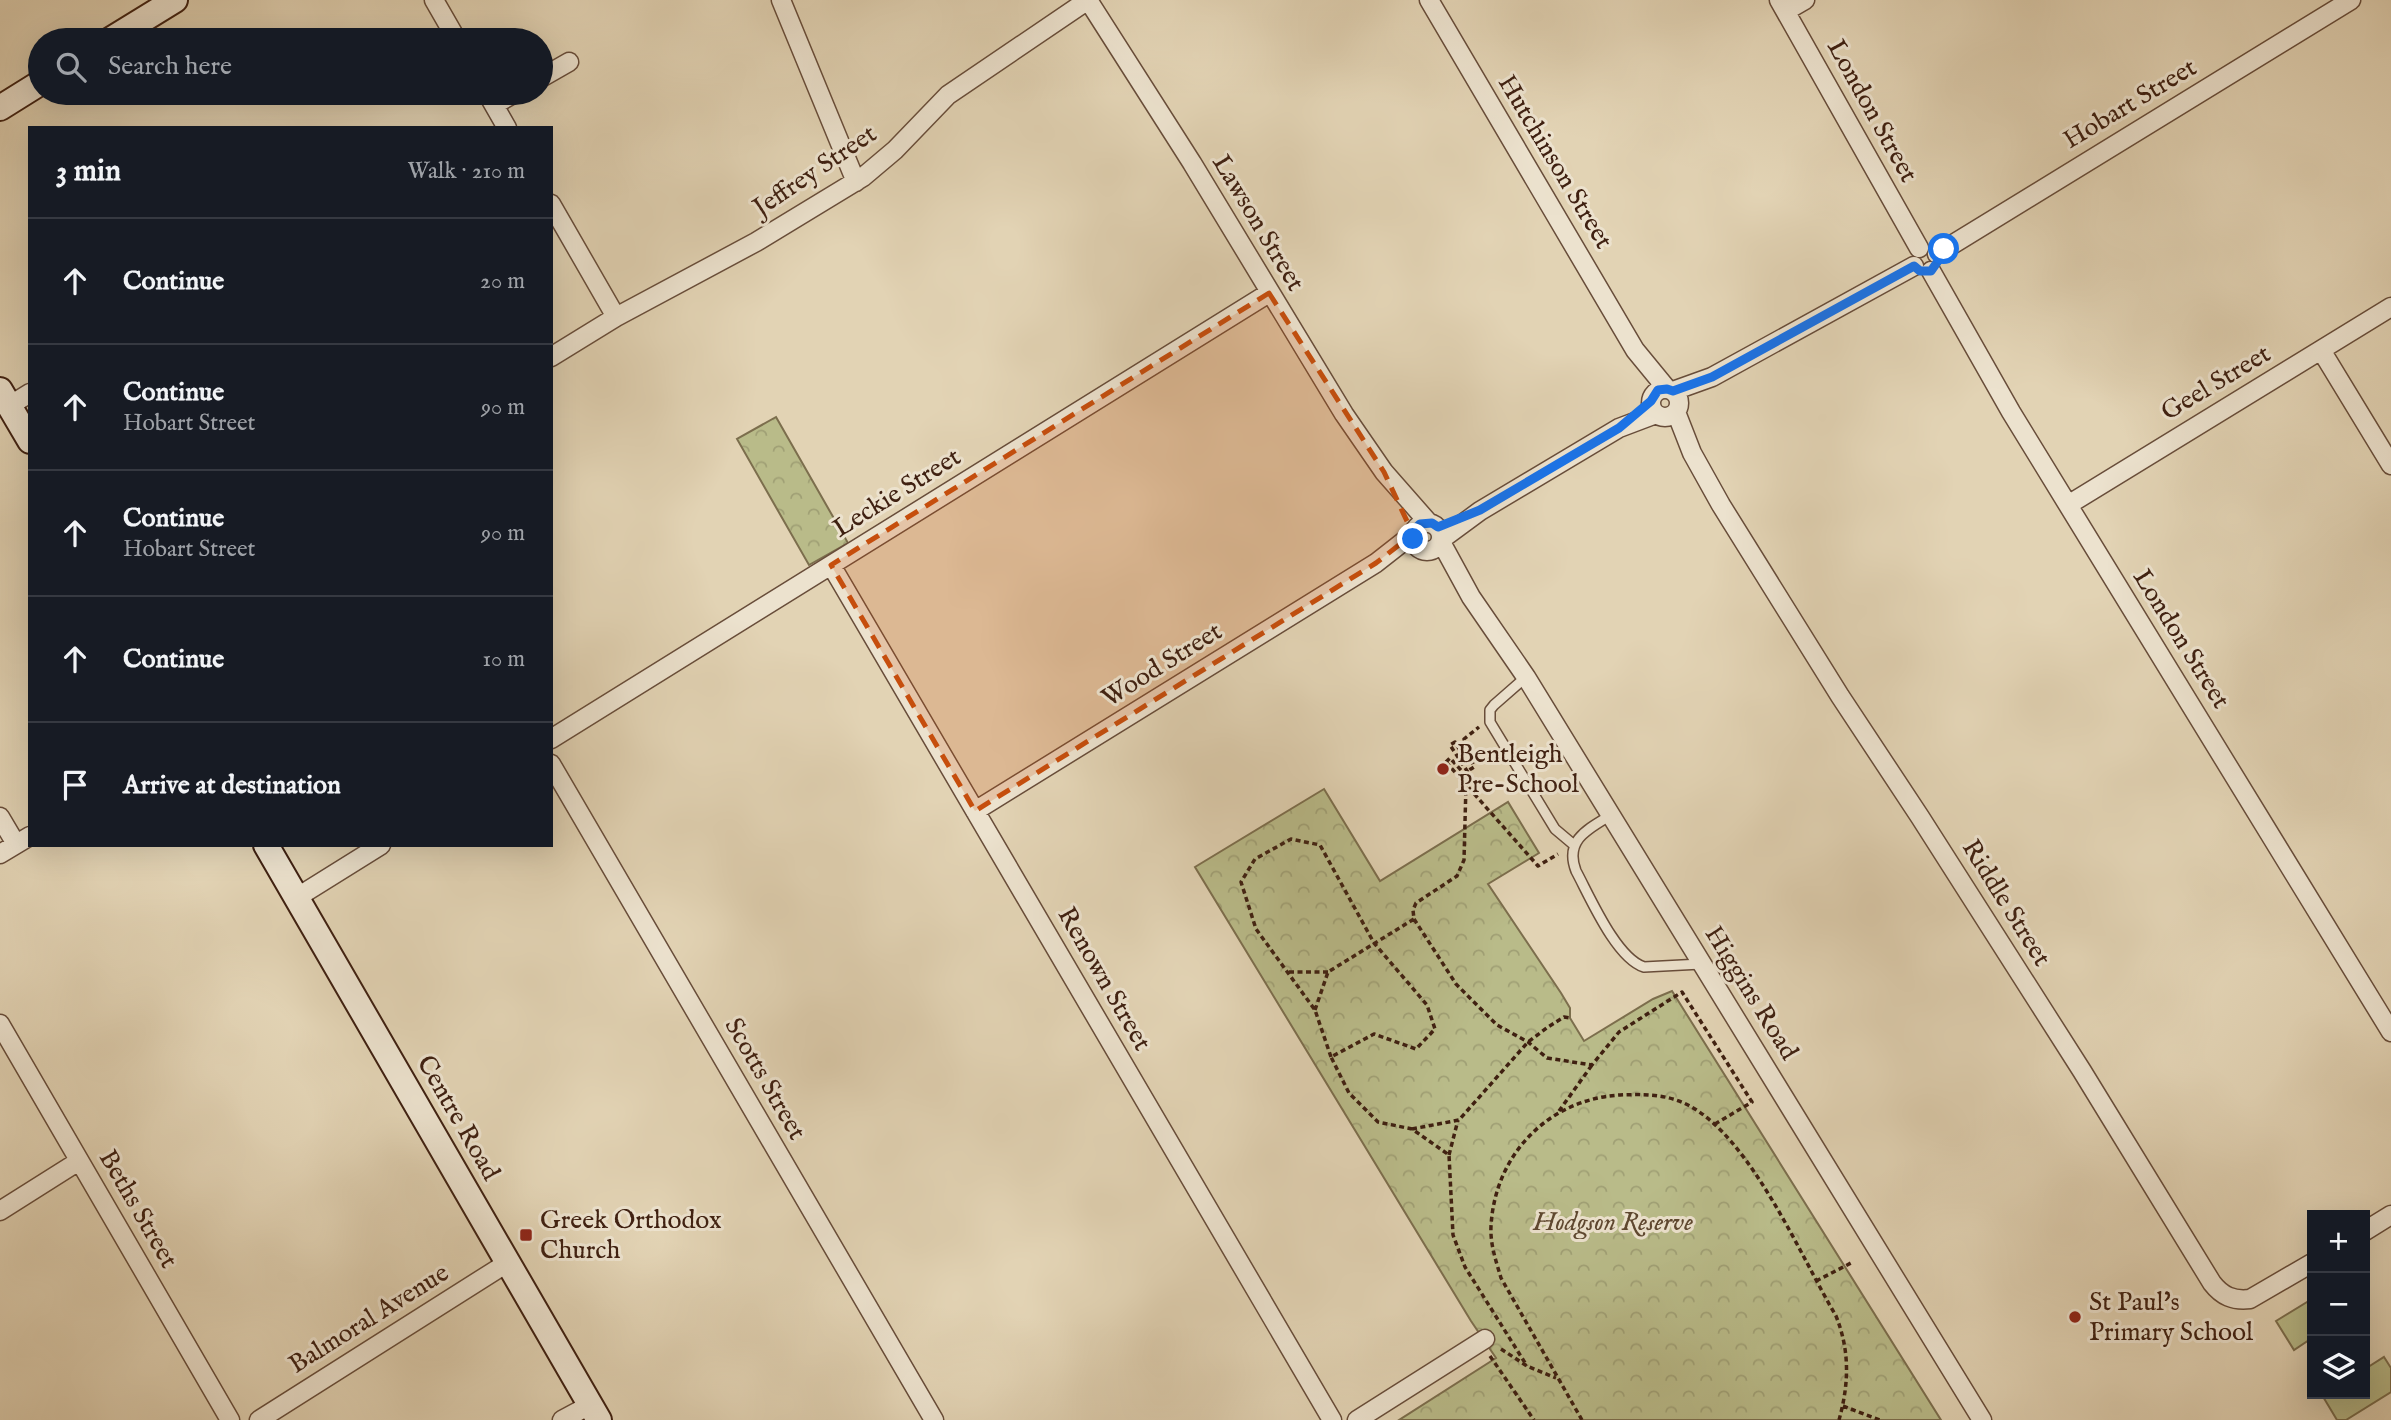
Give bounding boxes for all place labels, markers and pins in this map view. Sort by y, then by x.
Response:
place label: Bentleigh Pre-School [1457,738,1580,801]
marker: Bentleigh Pre-School [1435,761,1451,777]
place label: Greek Orthodox Church [540,1204,722,1267]
marker: Greek Orthodox Church [518,1227,534,1243]
place label: St Paul's Primary School [2089,1286,2254,1349]
marker: St Paul's Primary School [2067,1309,2083,1325]

